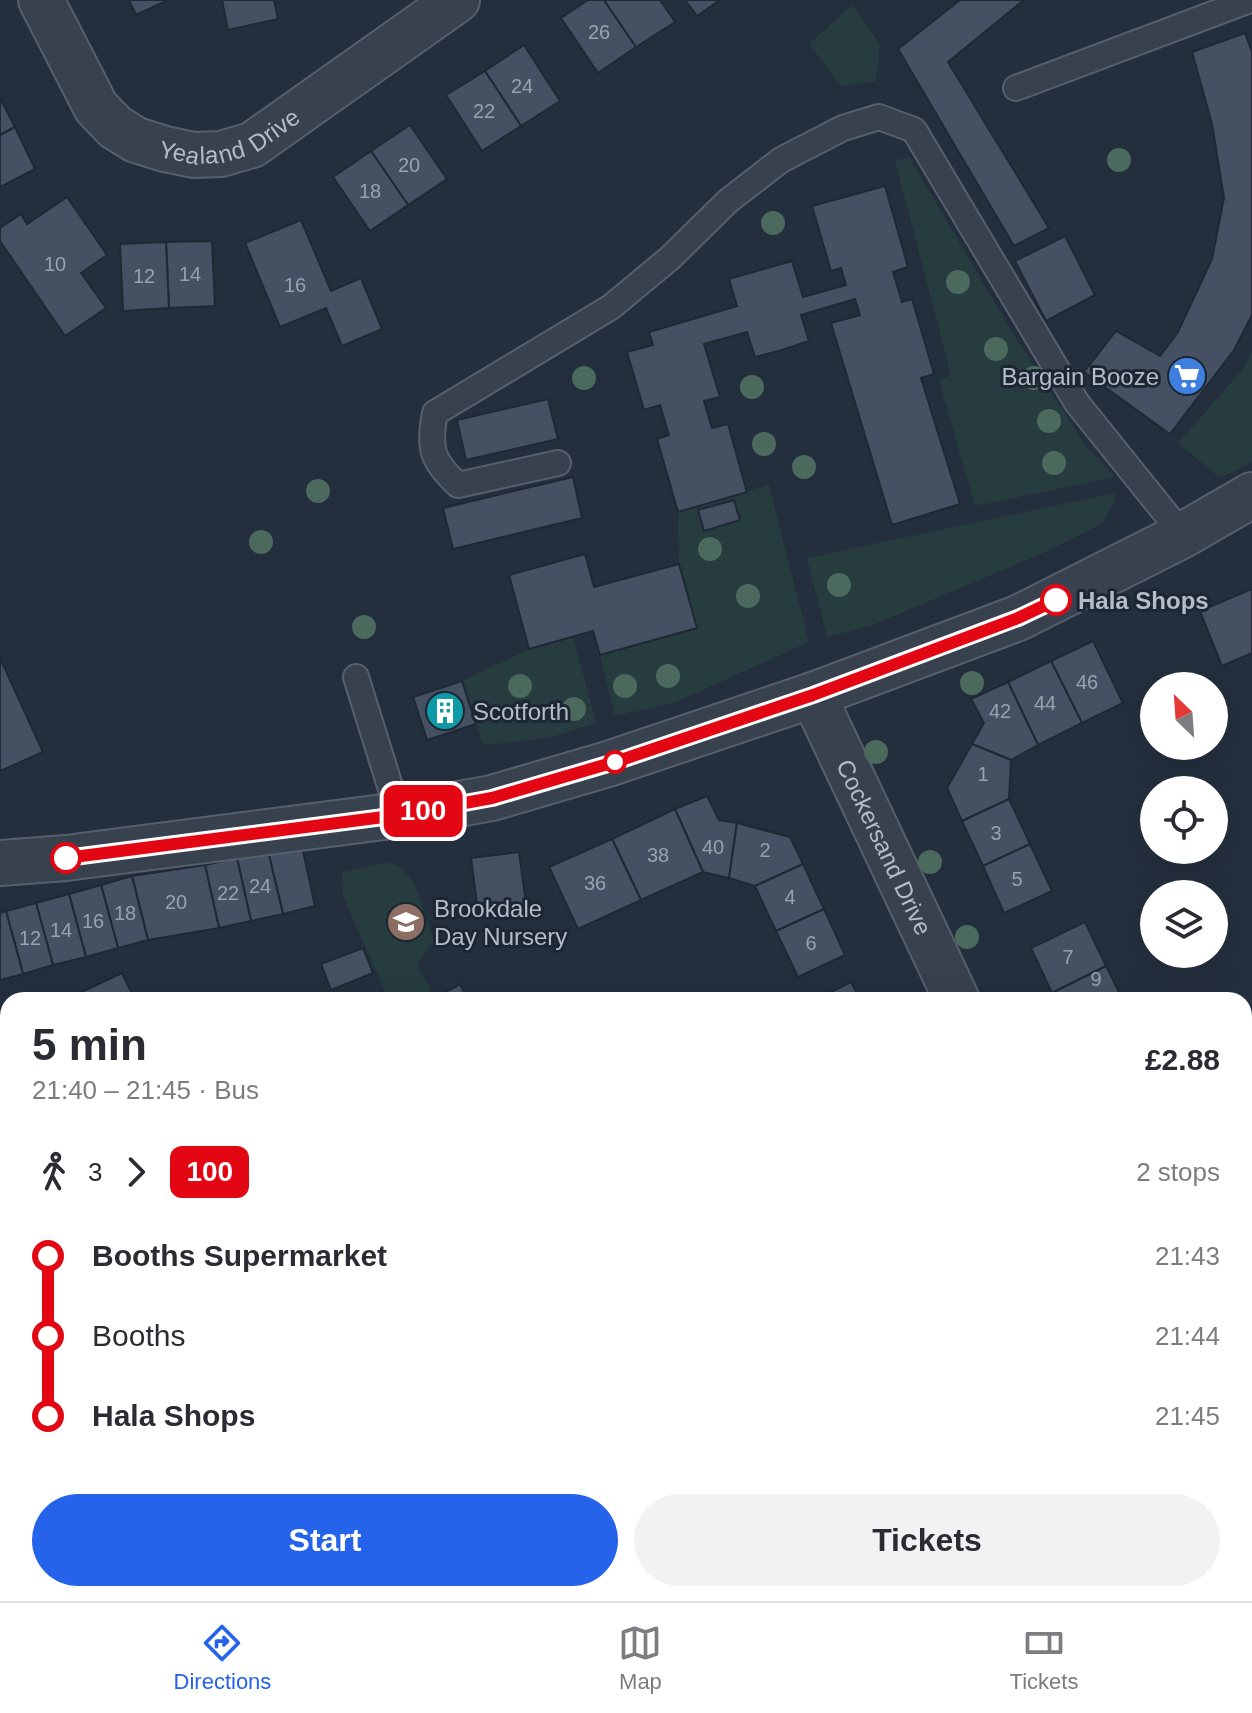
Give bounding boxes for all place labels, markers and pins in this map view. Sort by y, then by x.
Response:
supermarket icon: Bargain Booze [1166,355,1208,397]
place label: Bargain Booze [1002,363,1159,390]
marker: Hala Shops [1041,585,1071,615]
place label: Hala Shops [1078,587,1209,614]
building icon: Scotforth [424,690,466,732]
place label: Scotforth [473,698,569,725]
unlabelled marker [604,751,626,773]
unlabelled marker [51,843,81,873]
place label: Brookdale Day Nursery [434,895,567,950]
school or university icon: Brookdale Day Nursery [385,901,427,943]

